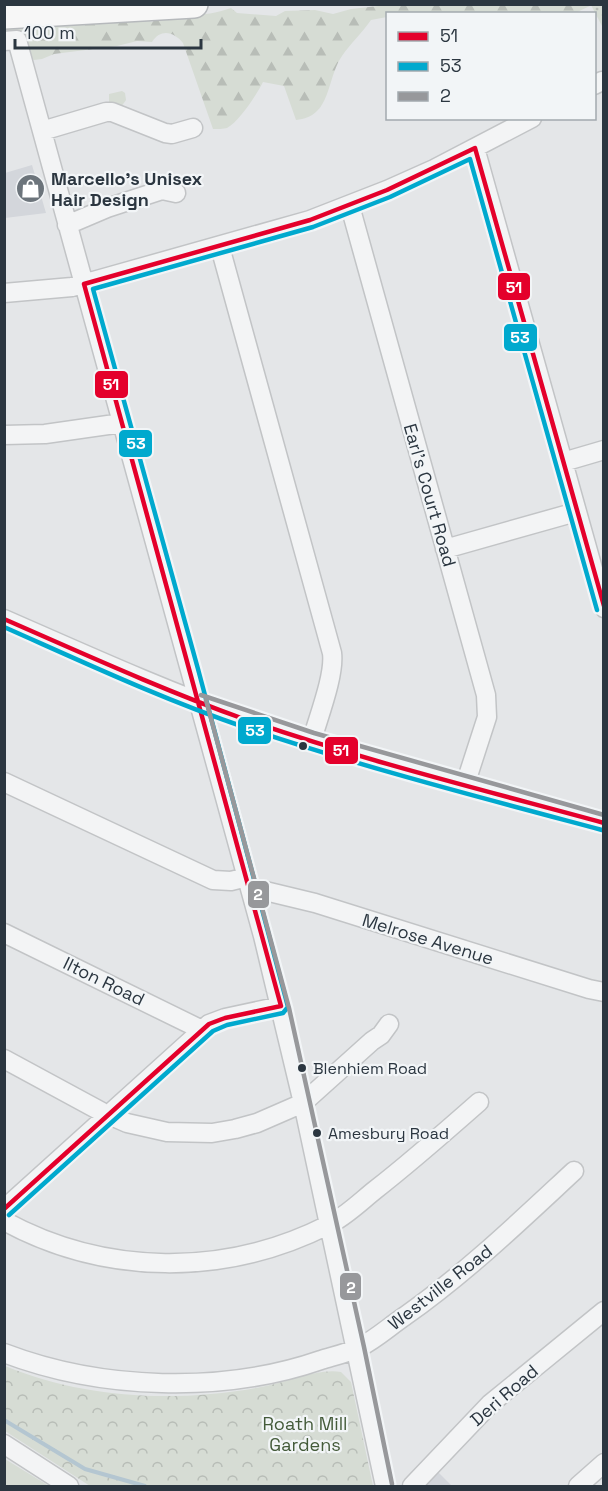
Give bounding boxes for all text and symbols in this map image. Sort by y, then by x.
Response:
scale bar [15,12,201,50]
legend [386,12,596,120]
text: 100 m [24,21,75,44]
text: 51 [440,24,458,47]
text: 53 [440,54,462,77]
text: 2 [440,84,451,107]
place label: Marcello's Unisex Hair Design [51,167,203,211]
shop icon: Marcello's Unisex Hair Design [14,172,46,204]
line badge: 51 [497,272,531,301]
text: 51 [506,277,522,298]
line badge: 53 [503,323,538,352]
text: 53 [510,327,530,348]
line badge: 51 [94,370,129,399]
text: 51 [103,374,119,395]
street label: Earl's Court Road [399,421,461,569]
line badge: 53 [118,429,153,458]
text: 53 [126,433,146,454]
line badge: 53 [237,716,272,745]
text: 53 [245,720,265,741]
line badge: 51 [324,736,359,765]
unlabelled marker [297,740,309,752]
text: 51 [333,740,349,761]
line badge: 2 [247,880,270,909]
text: 2 [253,884,263,905]
street label: Melrose Avenue [359,908,497,970]
street label: Ilton Road [60,951,148,1011]
place label: Blenhiem Road [313,1058,427,1079]
marker: Blenhiem Road [296,1062,308,1074]
place label: Amesbury Road [328,1123,449,1144]
marker: Amesbury Road [311,1127,323,1139]
street label: Westville Road [383,1239,497,1335]
line badge: 2 [339,1272,362,1301]
text: 2 [346,1277,356,1298]
street label: Deri Road [465,1359,543,1431]
park label: Roath Mill Gardens [262,1412,348,1456]

